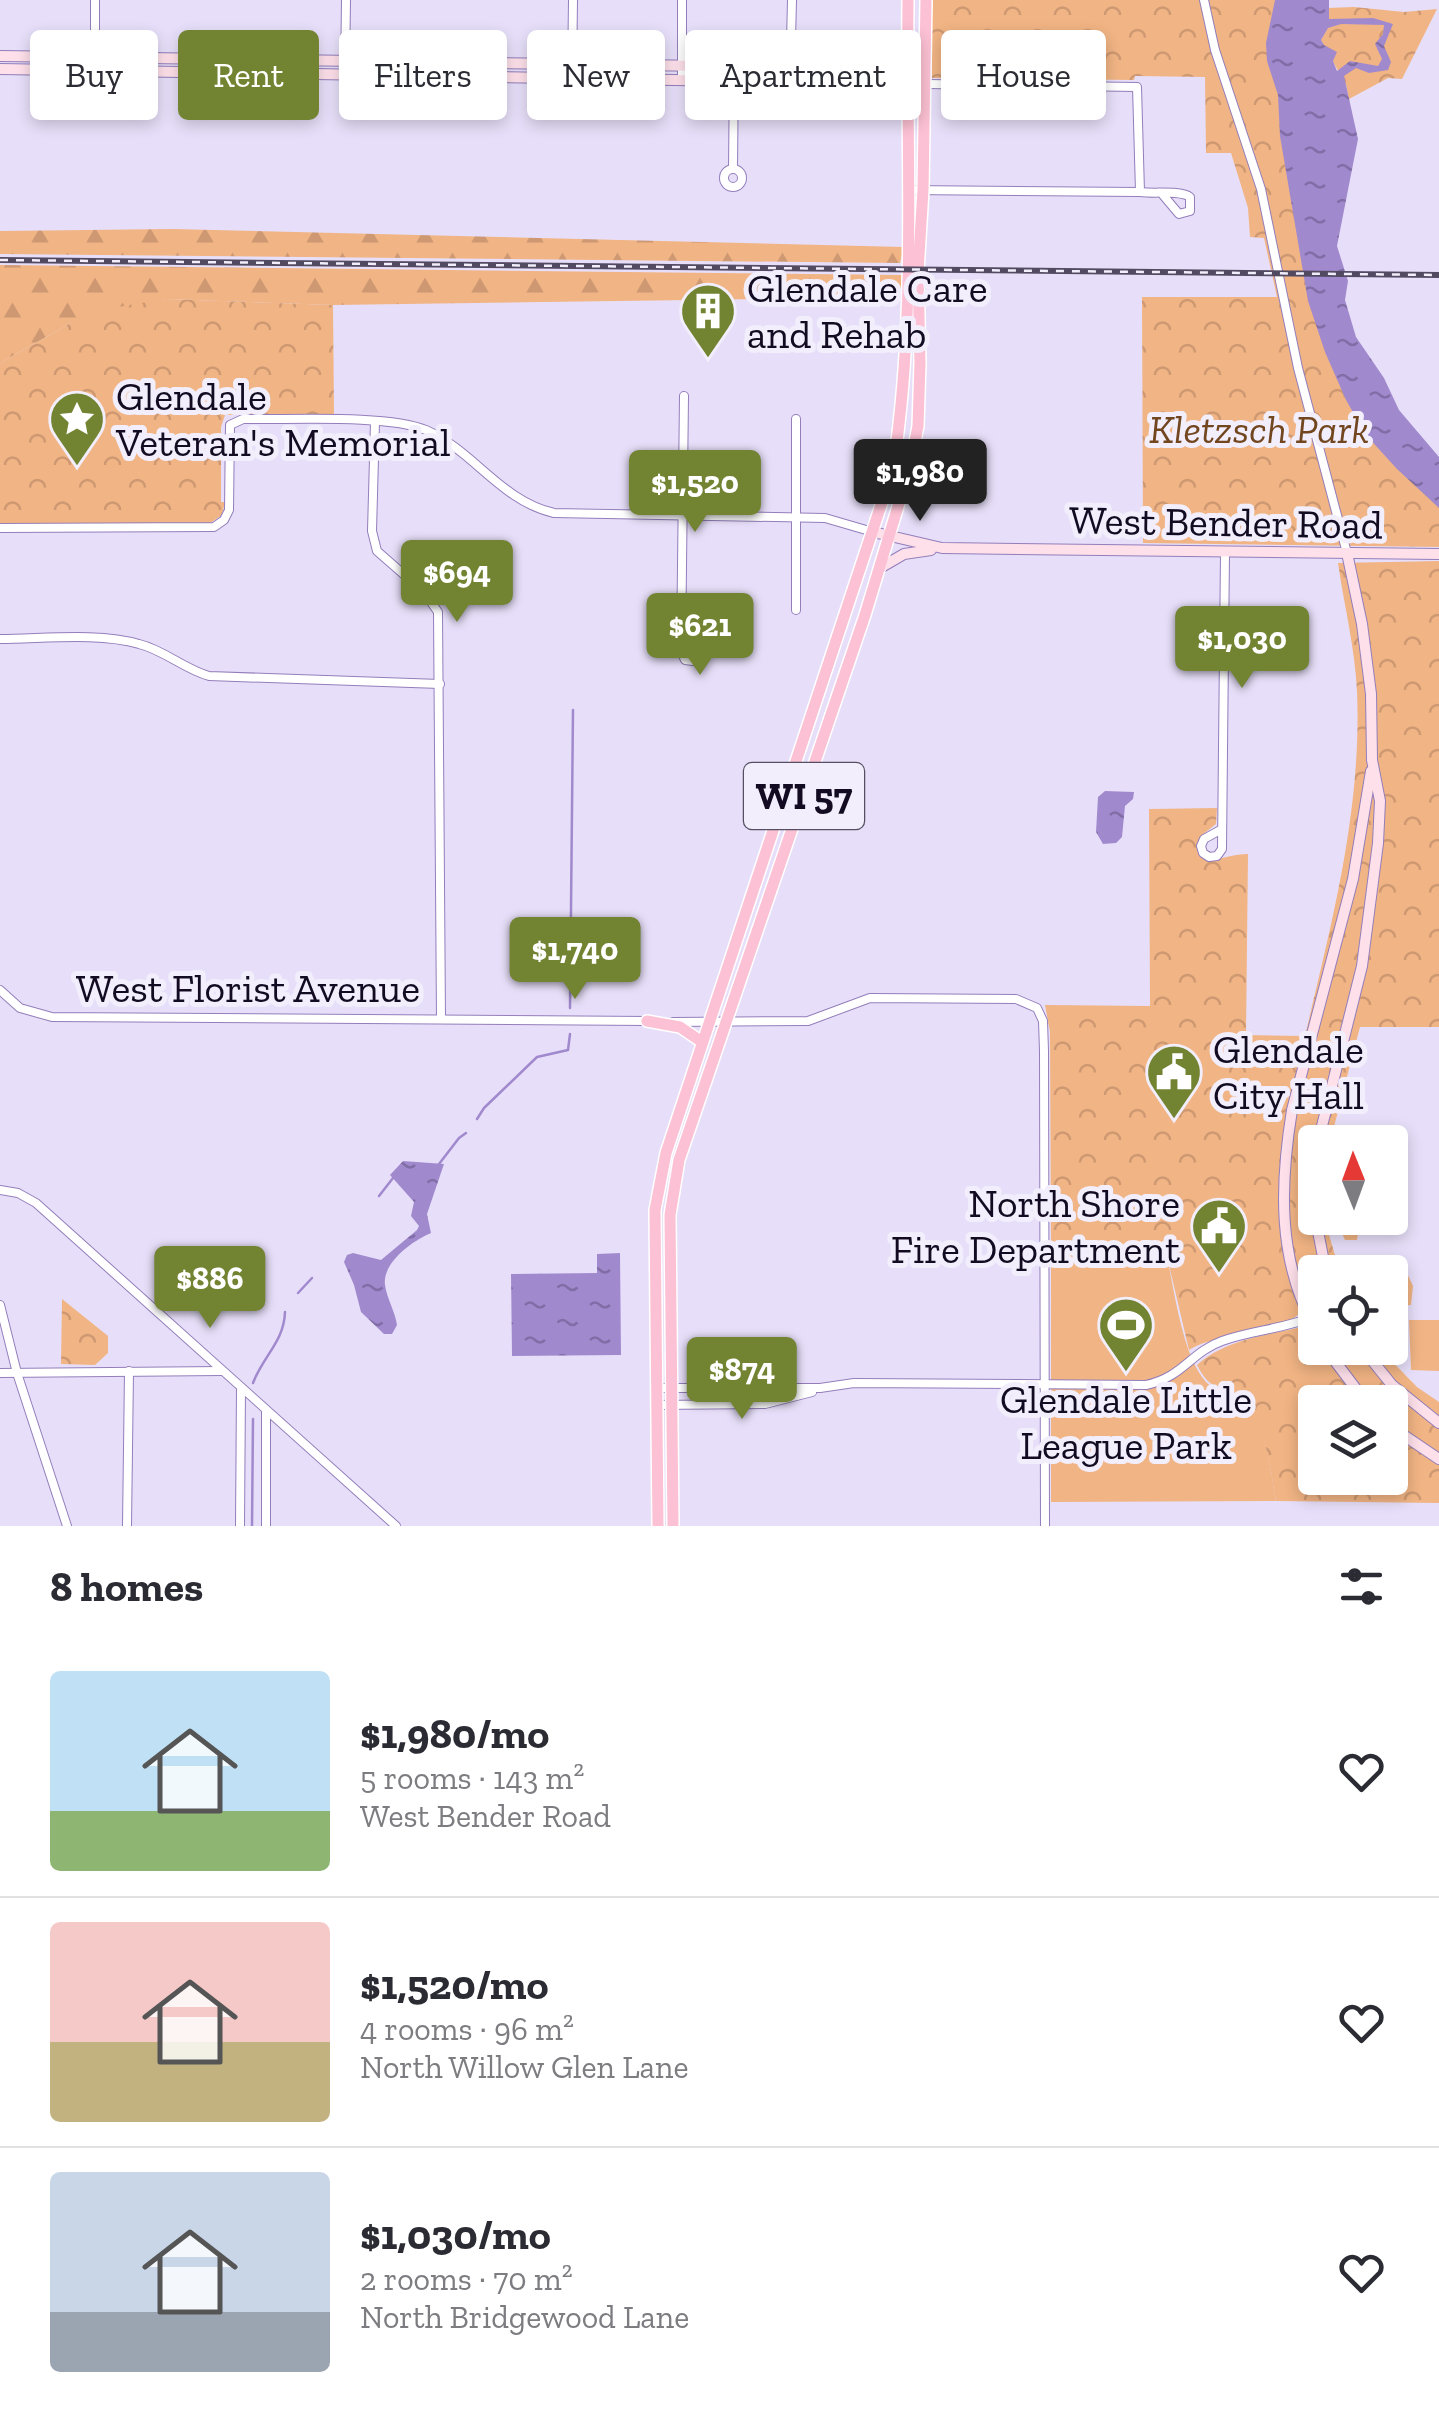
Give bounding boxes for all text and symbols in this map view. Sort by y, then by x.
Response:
chip: Buy [30,30,158,120]
chip: Rent [178,30,319,120]
chip: Filters [339,30,507,120]
chip: New [527,30,665,120]
chip: Apartment [685,30,921,120]
chip: House [941,30,1106,120]
place label: Glendale Care and Rehab [747,264,988,358]
building icon: Glendale Care and Rehab [678,281,738,360]
place label: Glendale Veteran's Memorial [115,372,451,466]
place icon: Glendale Veteran's Memorial [47,389,107,468]
park label: Kletzsch Park [1149,405,1369,453]
pin: $1,980 [839,439,1001,524]
pin: $1,520 [614,450,776,535]
text: $1,980 [876,452,964,490]
text: $1,520 [651,463,739,501]
street label: West Bender Road [1069,495,1383,549]
pin: $694 [398,540,516,625]
text: $694 [423,553,491,591]
pin: $621 [641,593,759,678]
text: $621 [669,606,731,644]
pin: $1,030 [1161,606,1323,691]
text: $1,030 [1197,619,1287,657]
road number: WI 57 [744,763,864,829]
pin: $1,740 [494,917,656,1002]
text: $1,740 [532,930,618,968]
street label: West Florist Avenue [76,964,420,1012]
place label: Glendale City Hall [1213,1025,1364,1119]
public building icon: Glendale City Hall [1144,1042,1204,1121]
north arrow [1298,1125,1408,1235]
map controls [1298,1125,1408,1495]
place label: North Shore Fire Department [891,1179,1180,1273]
public building icon: North Shore Fire Department [1189,1196,1249,1275]
pin: $886 [151,1246,269,1331]
button: locate [1298,1255,1408,1365]
text: $886 [176,1259,244,1297]
sports icon: Glendale Little League Park [1096,1295,1156,1374]
pin: $874 [683,1337,801,1422]
text: $874 [709,1350,775,1388]
place label: Glendale Little League Park [1000,1375,1252,1469]
button: layers [1298,1385,1408,1495]
icon: filters [1334,1559,1389,1614]
text: 8 homes [50,1561,203,1612]
text: $1,980/mo [360,1708,549,1759]
icon: home [130,1711,250,1831]
icon: heart [1334,1744,1389,1799]
text: 5 rooms · 143 m² [360,1759,584,1797]
text: West Bender Road [360,1797,611,1835]
text: $1,520/mo [360,1959,549,2010]
icon: home [130,1962,250,2082]
icon: heart [1334,1995,1389,2050]
text: 4 rooms · 96 m² [360,2010,574,2048]
text: North Willow Glen Lane [360,2048,688,2086]
text: $1,030/mo [360,2209,551,2260]
icon: home [130,2212,250,2332]
icon: heart [1334,2245,1389,2300]
text: 2 rooms · 70 m² [360,2260,573,2298]
text: North Bridgewood Lane [360,2298,689,2336]

